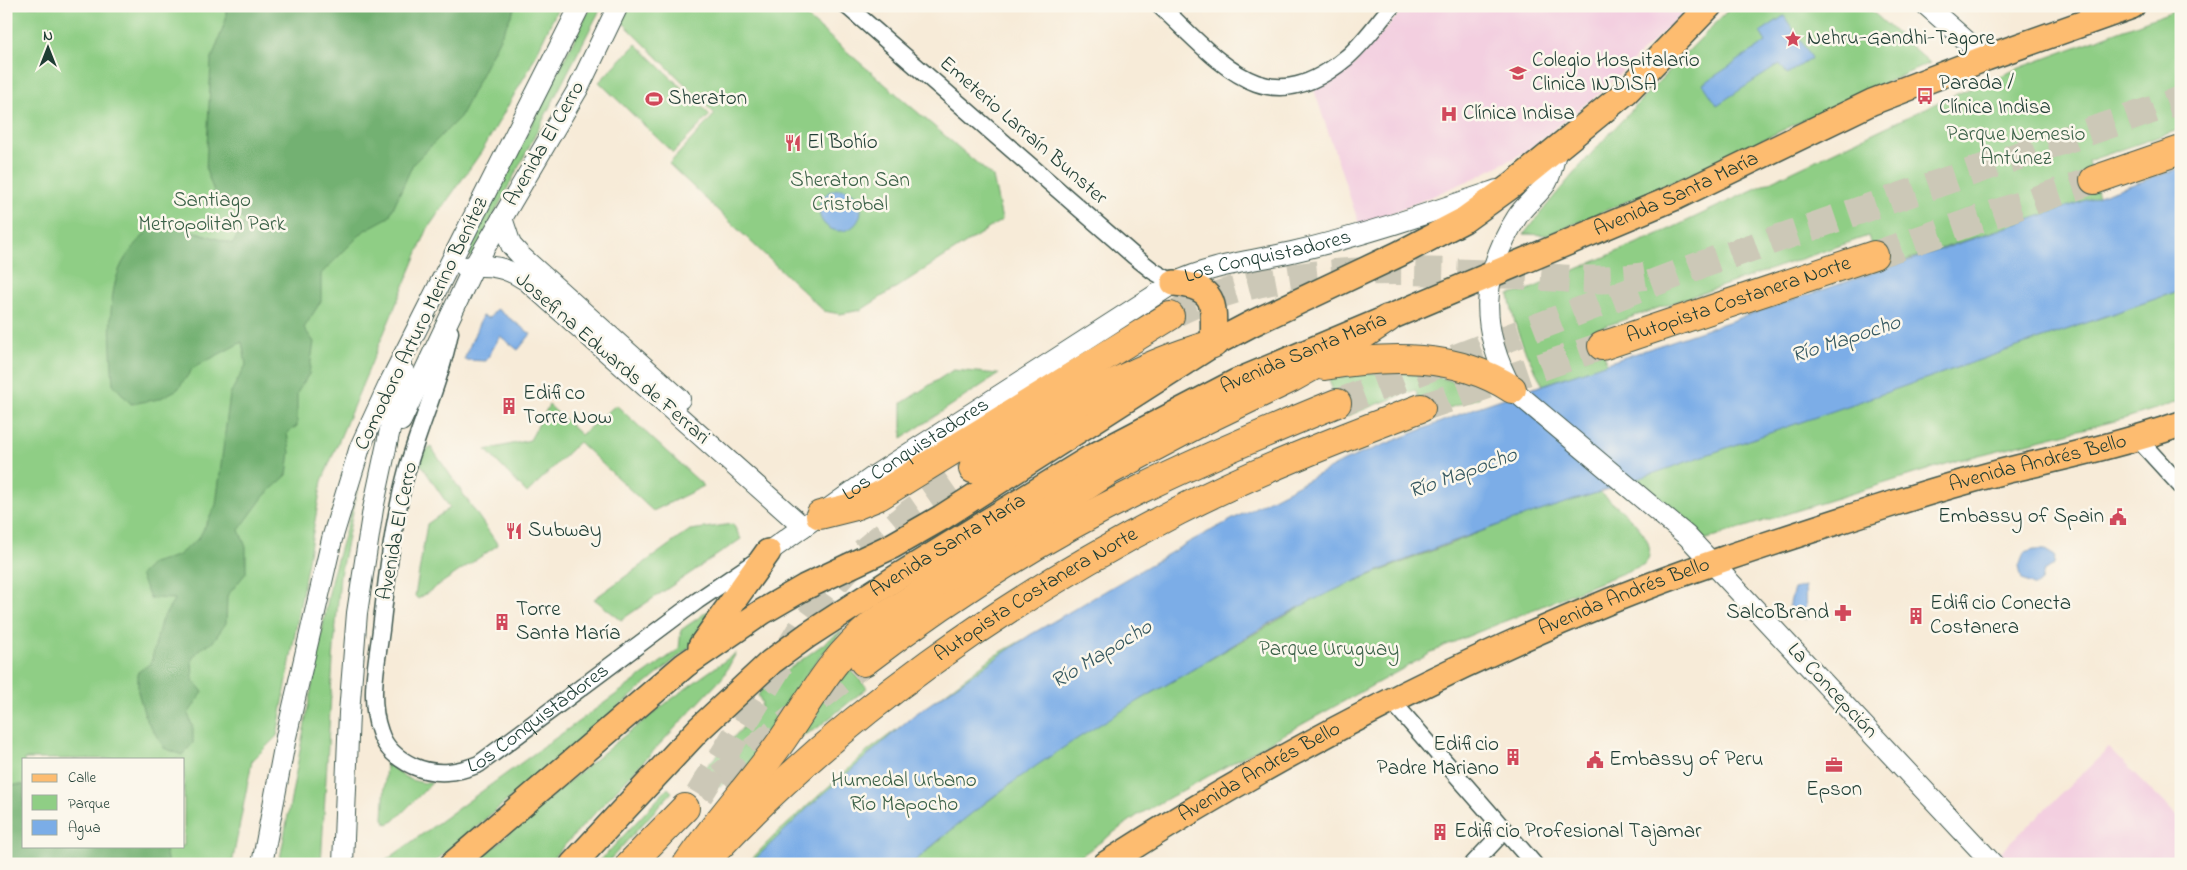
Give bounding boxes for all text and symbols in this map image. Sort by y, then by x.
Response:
north arrow [22,22,72,72]
place label: Nehru-Gandhi-Tagore [1807,24,1995,56]
text: N [43,26,53,47]
place icon: Nehru-Gandhi-Tagore [1783,29,1803,49]
place label: Colegio Hospitalario Clinica INDISA [1532,46,1700,100]
street label: Emeterio Larraín Bunster [932,49,1114,213]
school or university icon: Colegio Hospitalario Clinica INDISA [1508,63,1528,83]
place label: Parada / Clínica Indisa [1939,69,2051,123]
street label: Avenida El Cerro [497,76,593,212]
place label: Sheraton [668,84,747,114]
bus stop icon: Parada / Clínica Indisa [1915,86,1935,106]
sports icon: Sheraton [644,89,664,109]
place label: Clínica Indisa [1463,99,1575,129]
hospital icon: Clínica Indisa [1439,104,1459,124]
park label: Parque Nemesio Antúnez [1947,120,2085,174]
place label: El Bohío [807,128,878,158]
restaurant icon: El Bohío [783,133,803,153]
street label: Avenida Santa María [1589,144,1764,245]
park label: Sheraton San Cristobal [790,166,910,220]
park label: Santiago Metropolitan Park [138,186,287,240]
street label: Comodoro Arturo Merino Benítez [348,192,497,456]
street label: Los Conquistadores [1180,222,1355,292]
street label: Autopista Costanera Norte [1622,249,1855,352]
street label: Josefina Edwards de Ferrari [508,266,716,452]
street label: Avenida Santa María [1215,305,1392,402]
water label: Río Mapocho [1787,307,1906,373]
place label: Edifico Torre Now [523,379,612,433]
street label: Los Conquistadores [836,390,995,509]
building icon: Edifico Torre Now [499,396,519,416]
street label: Avenida Andrés Bello [1946,427,2130,501]
water label: Río Mapocho [1404,439,1523,508]
street label: Avenida El Cerro [370,459,426,603]
street label: Avenida Santa María [865,486,1032,606]
place label: Embassy of Spain [1938,502,2104,534]
public building icon: Embassy of Spain [2108,507,2128,527]
place label: Subway [528,516,601,548]
street label: Autopista Costanera Norte [928,520,1144,670]
restaurant icon: Subway [504,521,524,541]
street label: Avenida Andrés Bello [1534,550,1714,645]
place label: Edificio Conecta Costanera [1930,589,2071,643]
place label: Torre Santa María [516,595,621,649]
place label: SalcoBrand [1726,598,1829,628]
pharmacy icon: SalcoBrand [1833,603,1853,623]
building icon: Edificio Conecta Costanera [1906,606,1926,626]
water label: Río Mapocho [1045,611,1160,698]
building icon: Torre Santa María [492,612,512,632]
park label: Parque Uruguay [1259,635,1399,667]
street label: La Concepción [1780,636,1884,746]
street label: Los Conquistadores [464,656,616,782]
street label: Avenida Andrés Bello [1173,714,1346,830]
place label: Edificio Padre Mariano [1377,730,1499,784]
place label: Embassy of Peru [1609,745,1763,777]
building icon: Edificio Padre Mariano [1503,747,1523,767]
public building icon: Embassy of Peru [1585,750,1605,770]
office icon: Epson [1824,755,1844,775]
legend [22,758,185,848]
park label: Humedal Urbano Río Mapocho [831,766,977,820]
text: Calle [68,767,96,789]
place label: Epson [1806,775,1862,805]
text: Parque [68,793,110,815]
text: Agua [68,817,101,840]
place label: Edificio Profesional Tajamar [1454,817,1702,847]
building icon: Edificio Profesional Tajamar [1430,822,1450,842]

